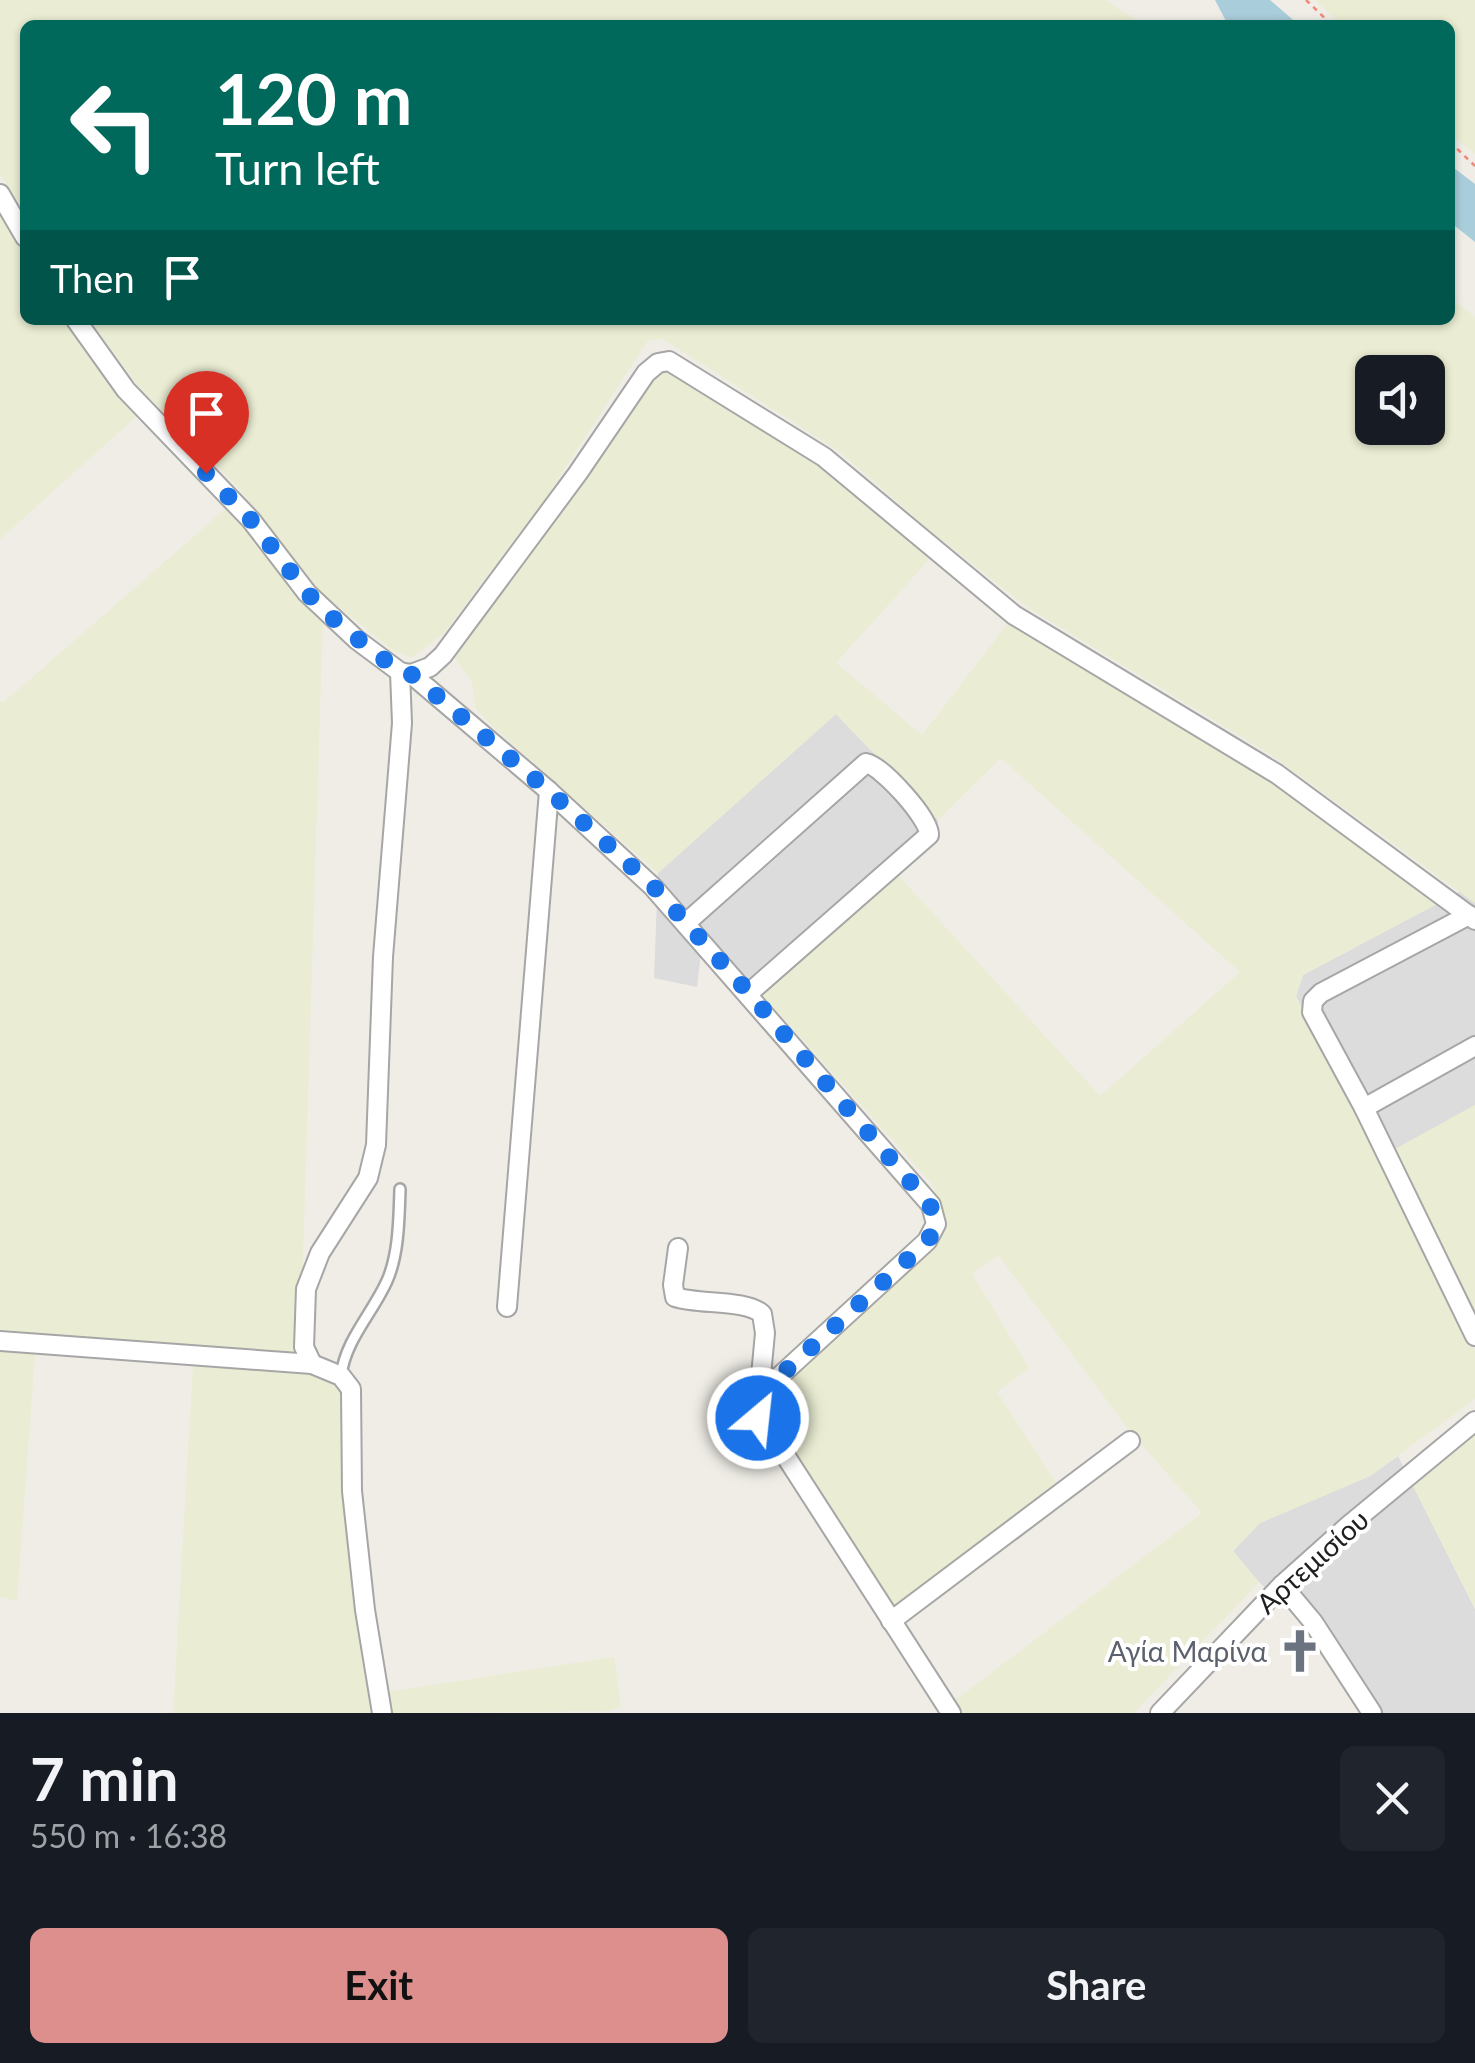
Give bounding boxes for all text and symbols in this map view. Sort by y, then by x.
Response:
text: 120 m [215,56,412,140]
icon: left [50,60,180,190]
text: Turn left [215,141,380,195]
icon: arrive [155,250,210,305]
text: Then [50,255,135,301]
map controls [1355,355,1445,445]
button: sound [1355,355,1445,445]
pin [164,371,249,474]
icon: arrive [179,386,234,441]
position arrow [706,1366,810,1470]
street label: Αρτεμισίου [1249,1502,1375,1620]
church icon: Αγία Μαρίνα [1276,1627,1324,1675]
place label: Αγία Μαρίνα [1108,1634,1267,1668]
text: 7 min [30,1742,179,1814]
button: close [1340,1746,1445,1851]
text: 550 m · 16:38 [30,1816,227,1855]
button: Exit [30,1928,728,2043]
button: Share [748,1928,1445,2043]

